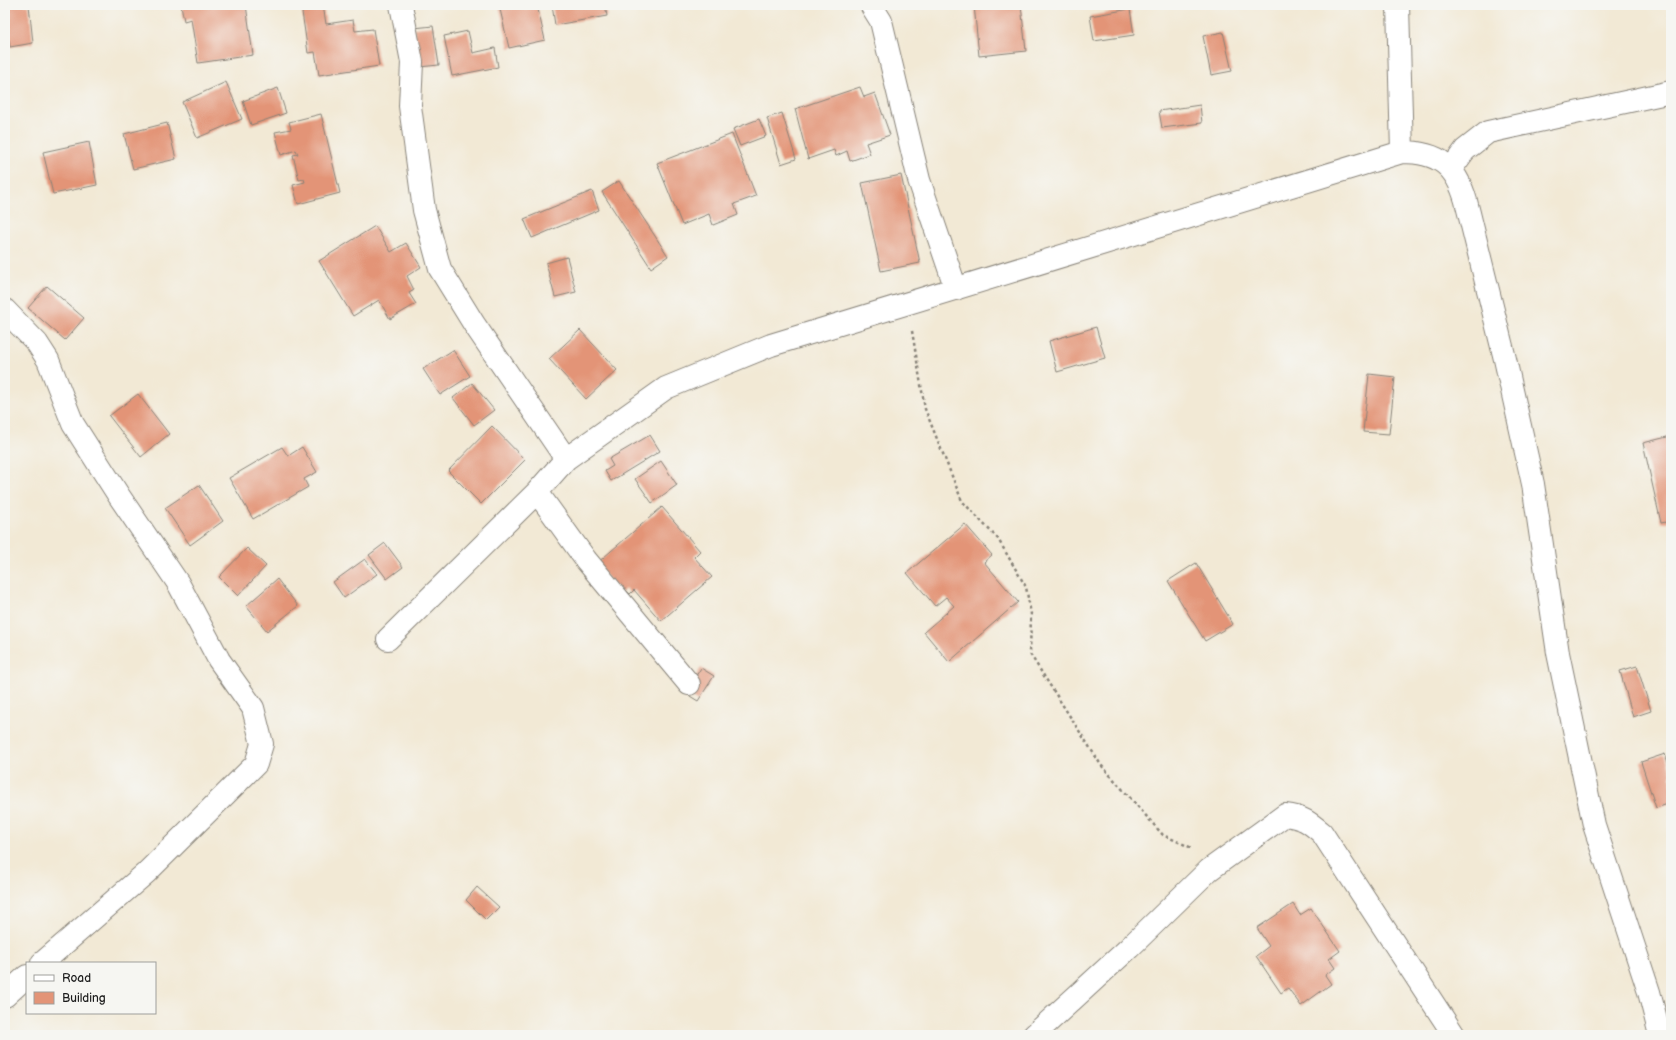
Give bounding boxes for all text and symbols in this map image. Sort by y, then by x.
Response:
legend [26,962,156,1014]
text: Road [62,971,91,986]
text: Building [62,991,106,1006]

